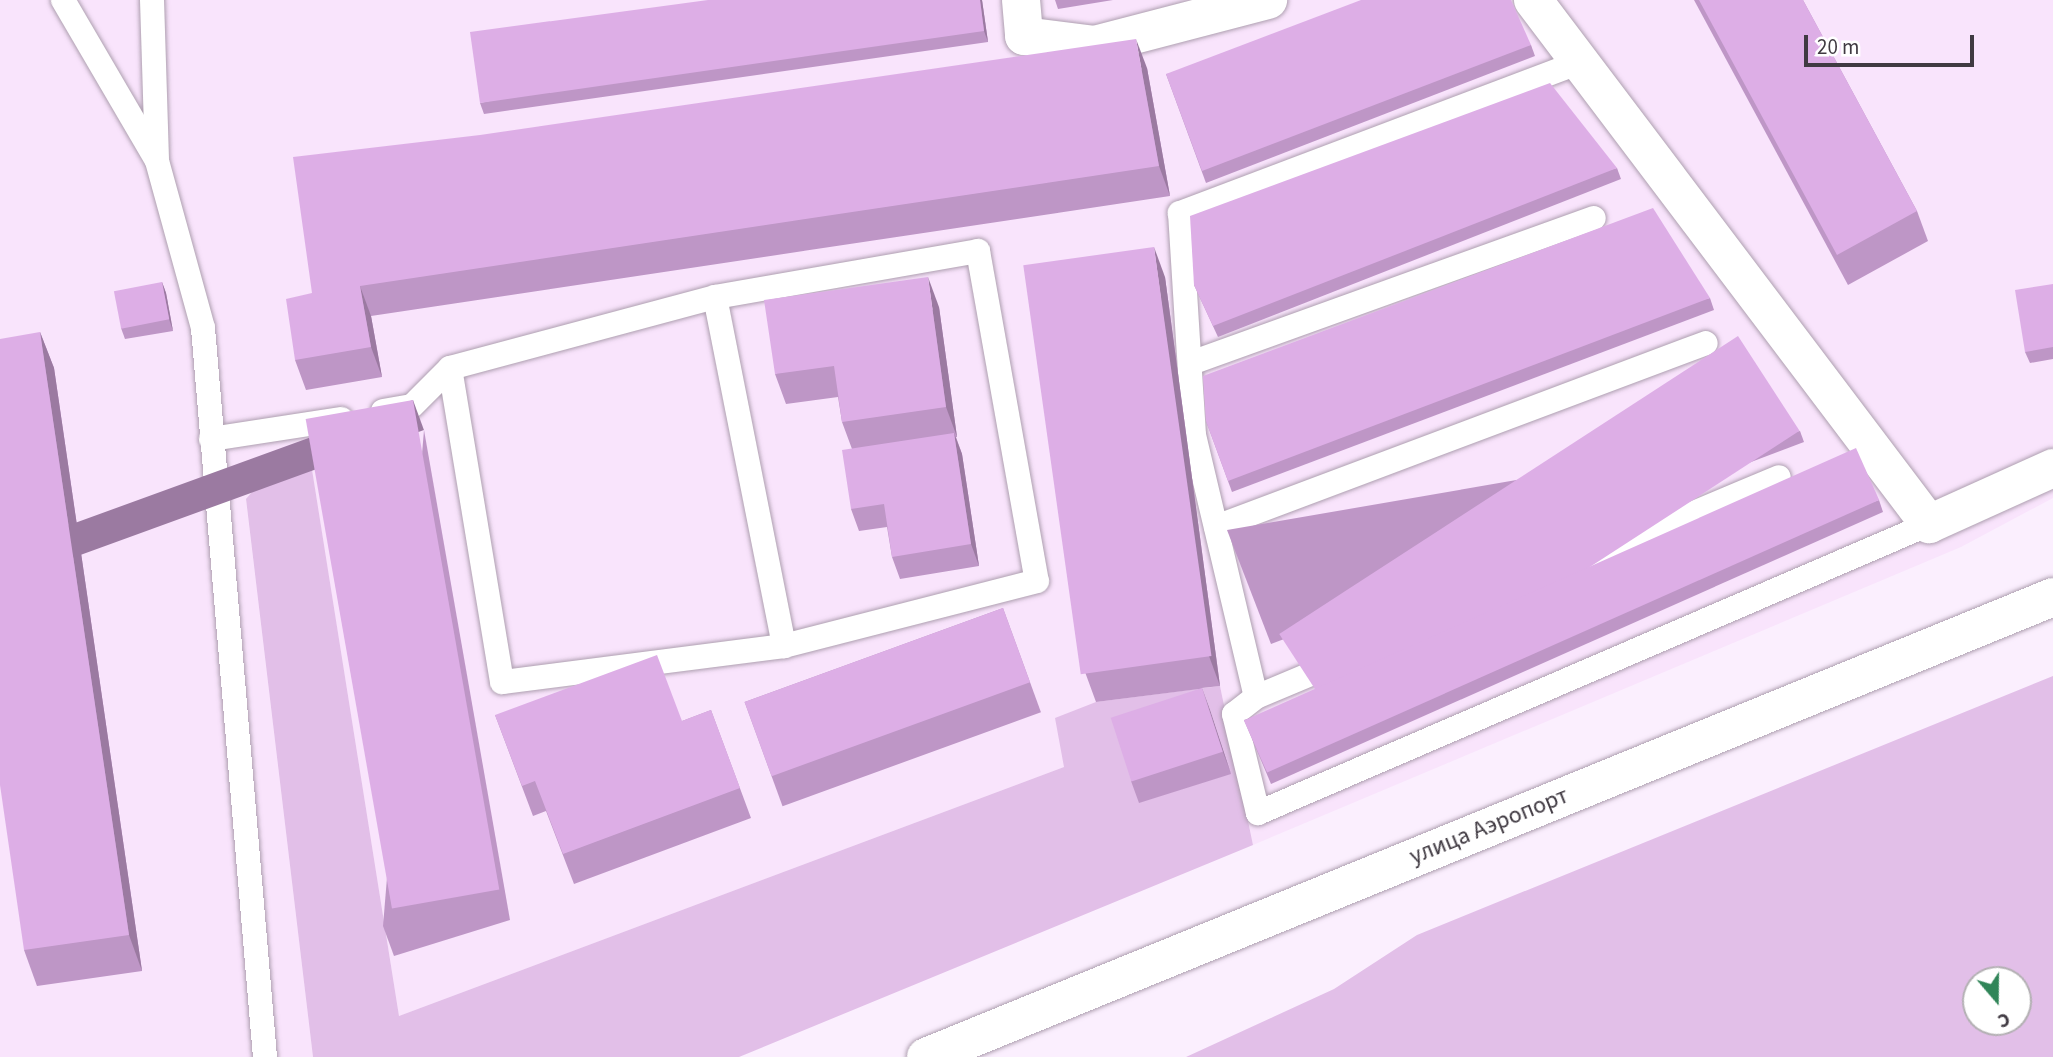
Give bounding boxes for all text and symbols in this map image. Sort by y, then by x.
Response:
scale bar [1808,21,1978,65]
text: 20 m [1817,32,1859,62]
street label: улица Аэропорт [1405,781,1573,871]
north arrow [1962,966,2032,1036]
text: С [1994,1005,2013,1034]

